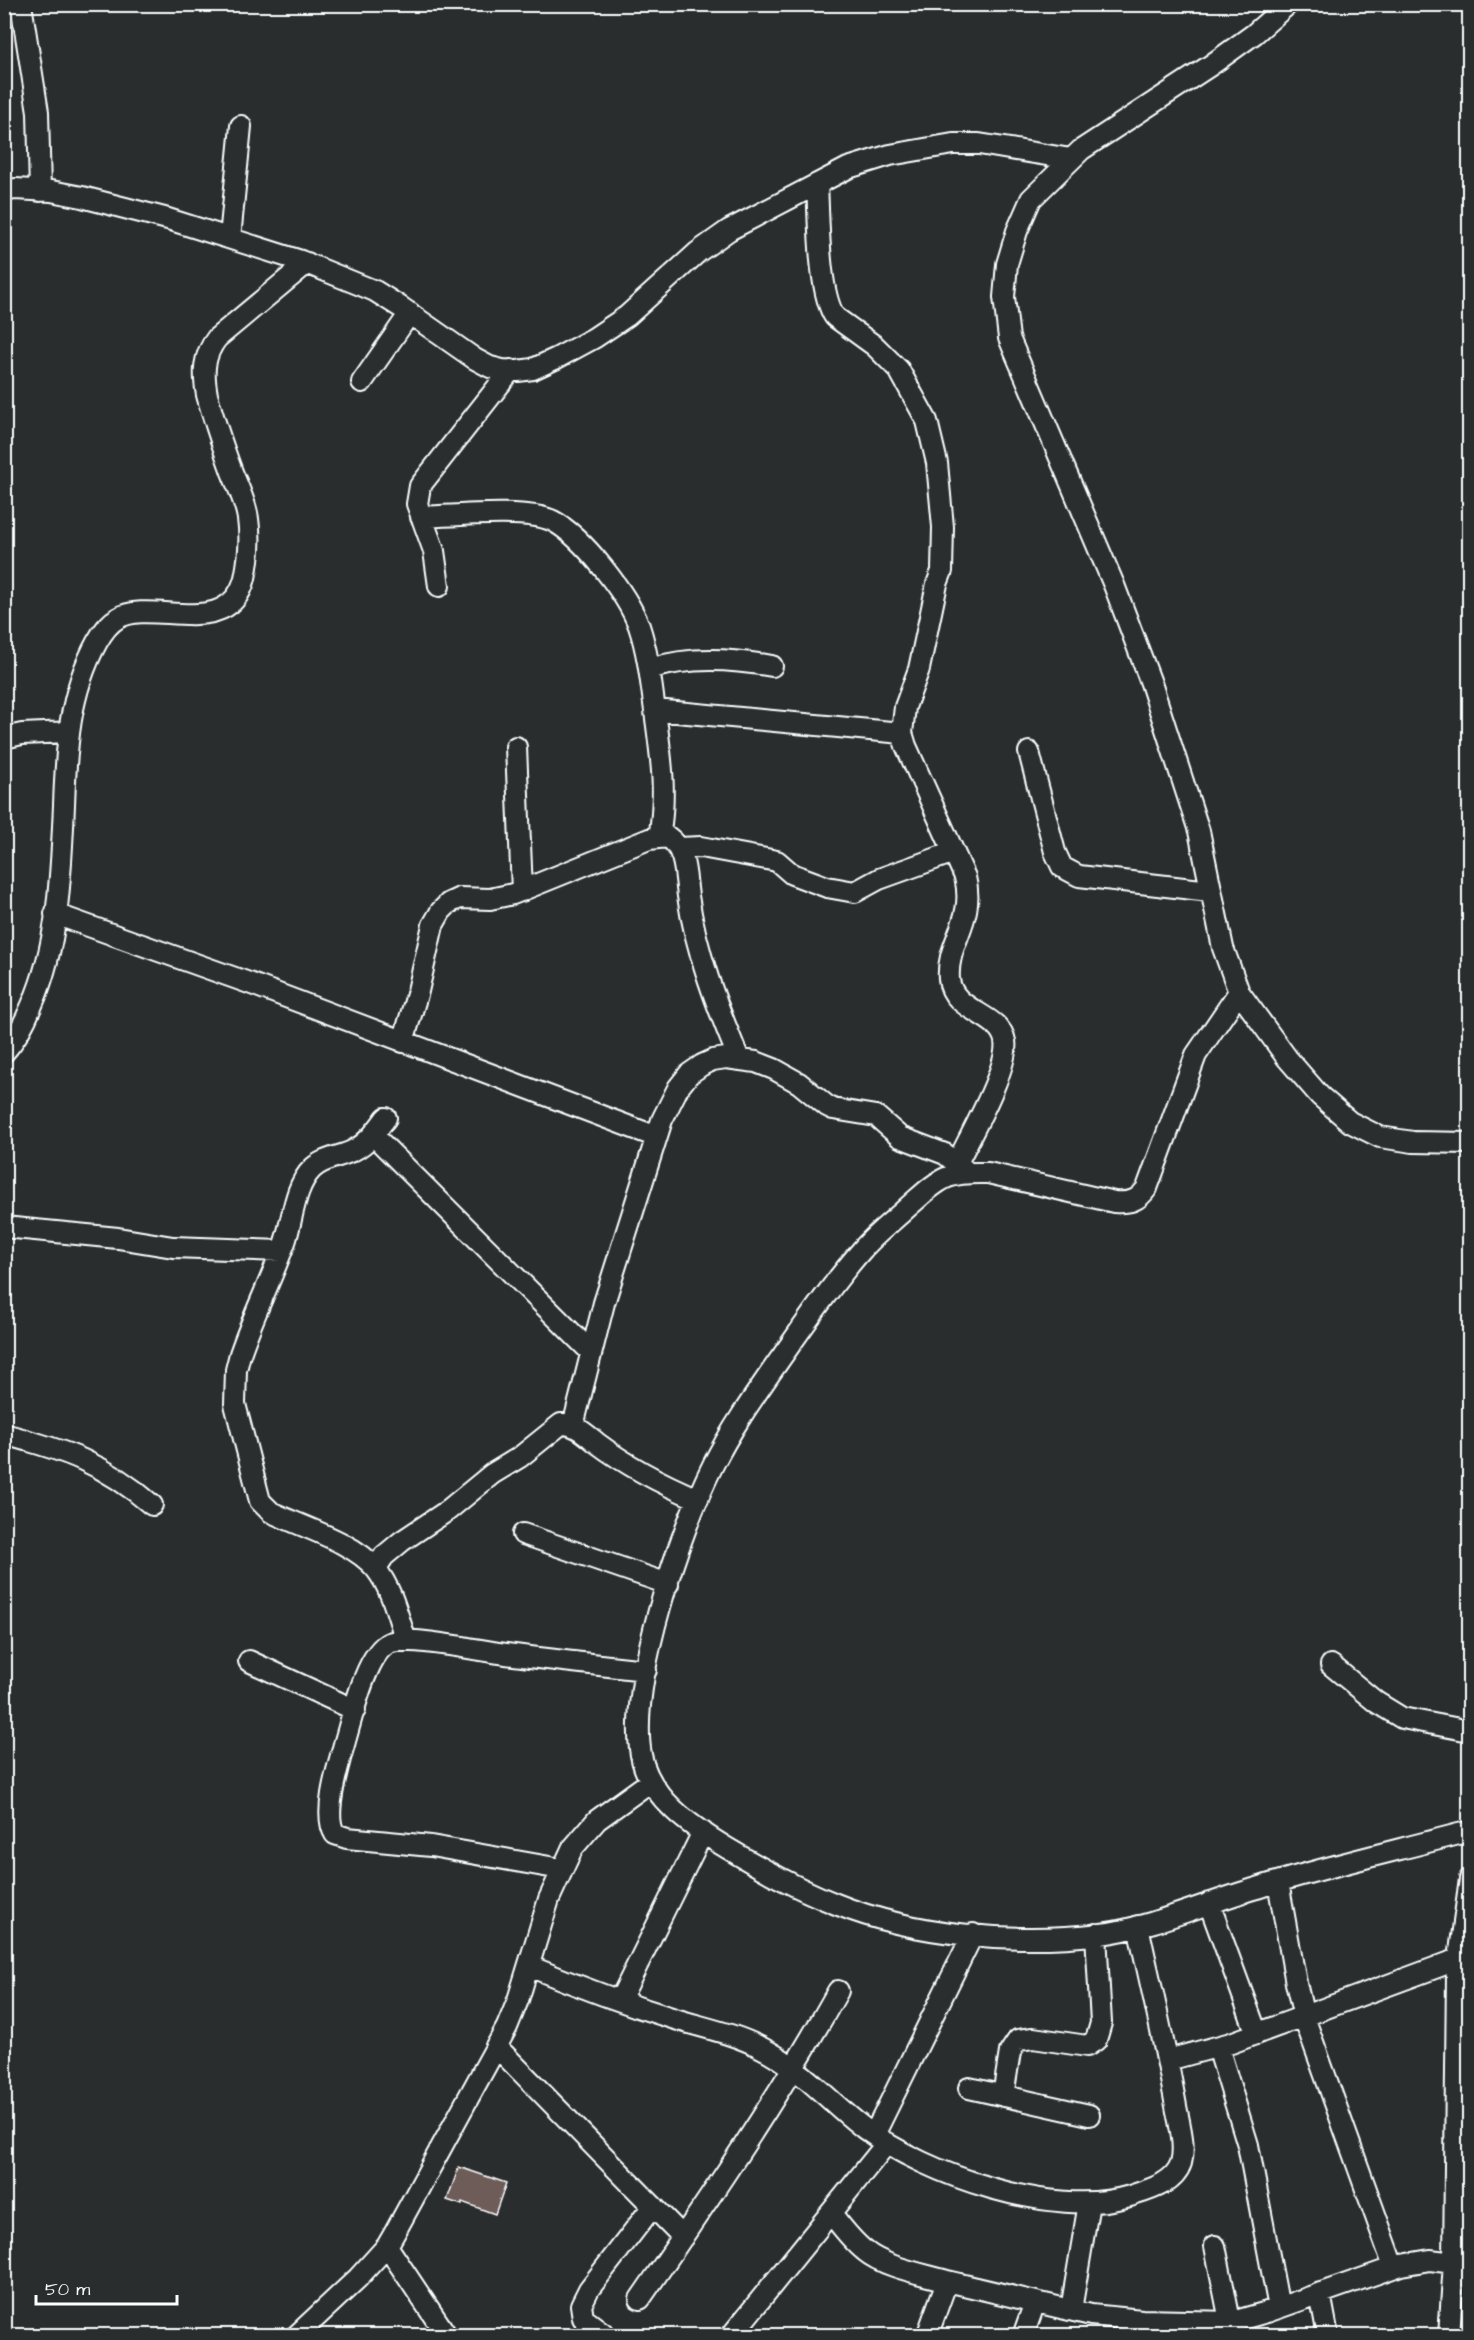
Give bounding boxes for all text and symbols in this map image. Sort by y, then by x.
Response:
scale bar [36,2268,177,2306]
text: 50 m [45,2277,90,2302]

